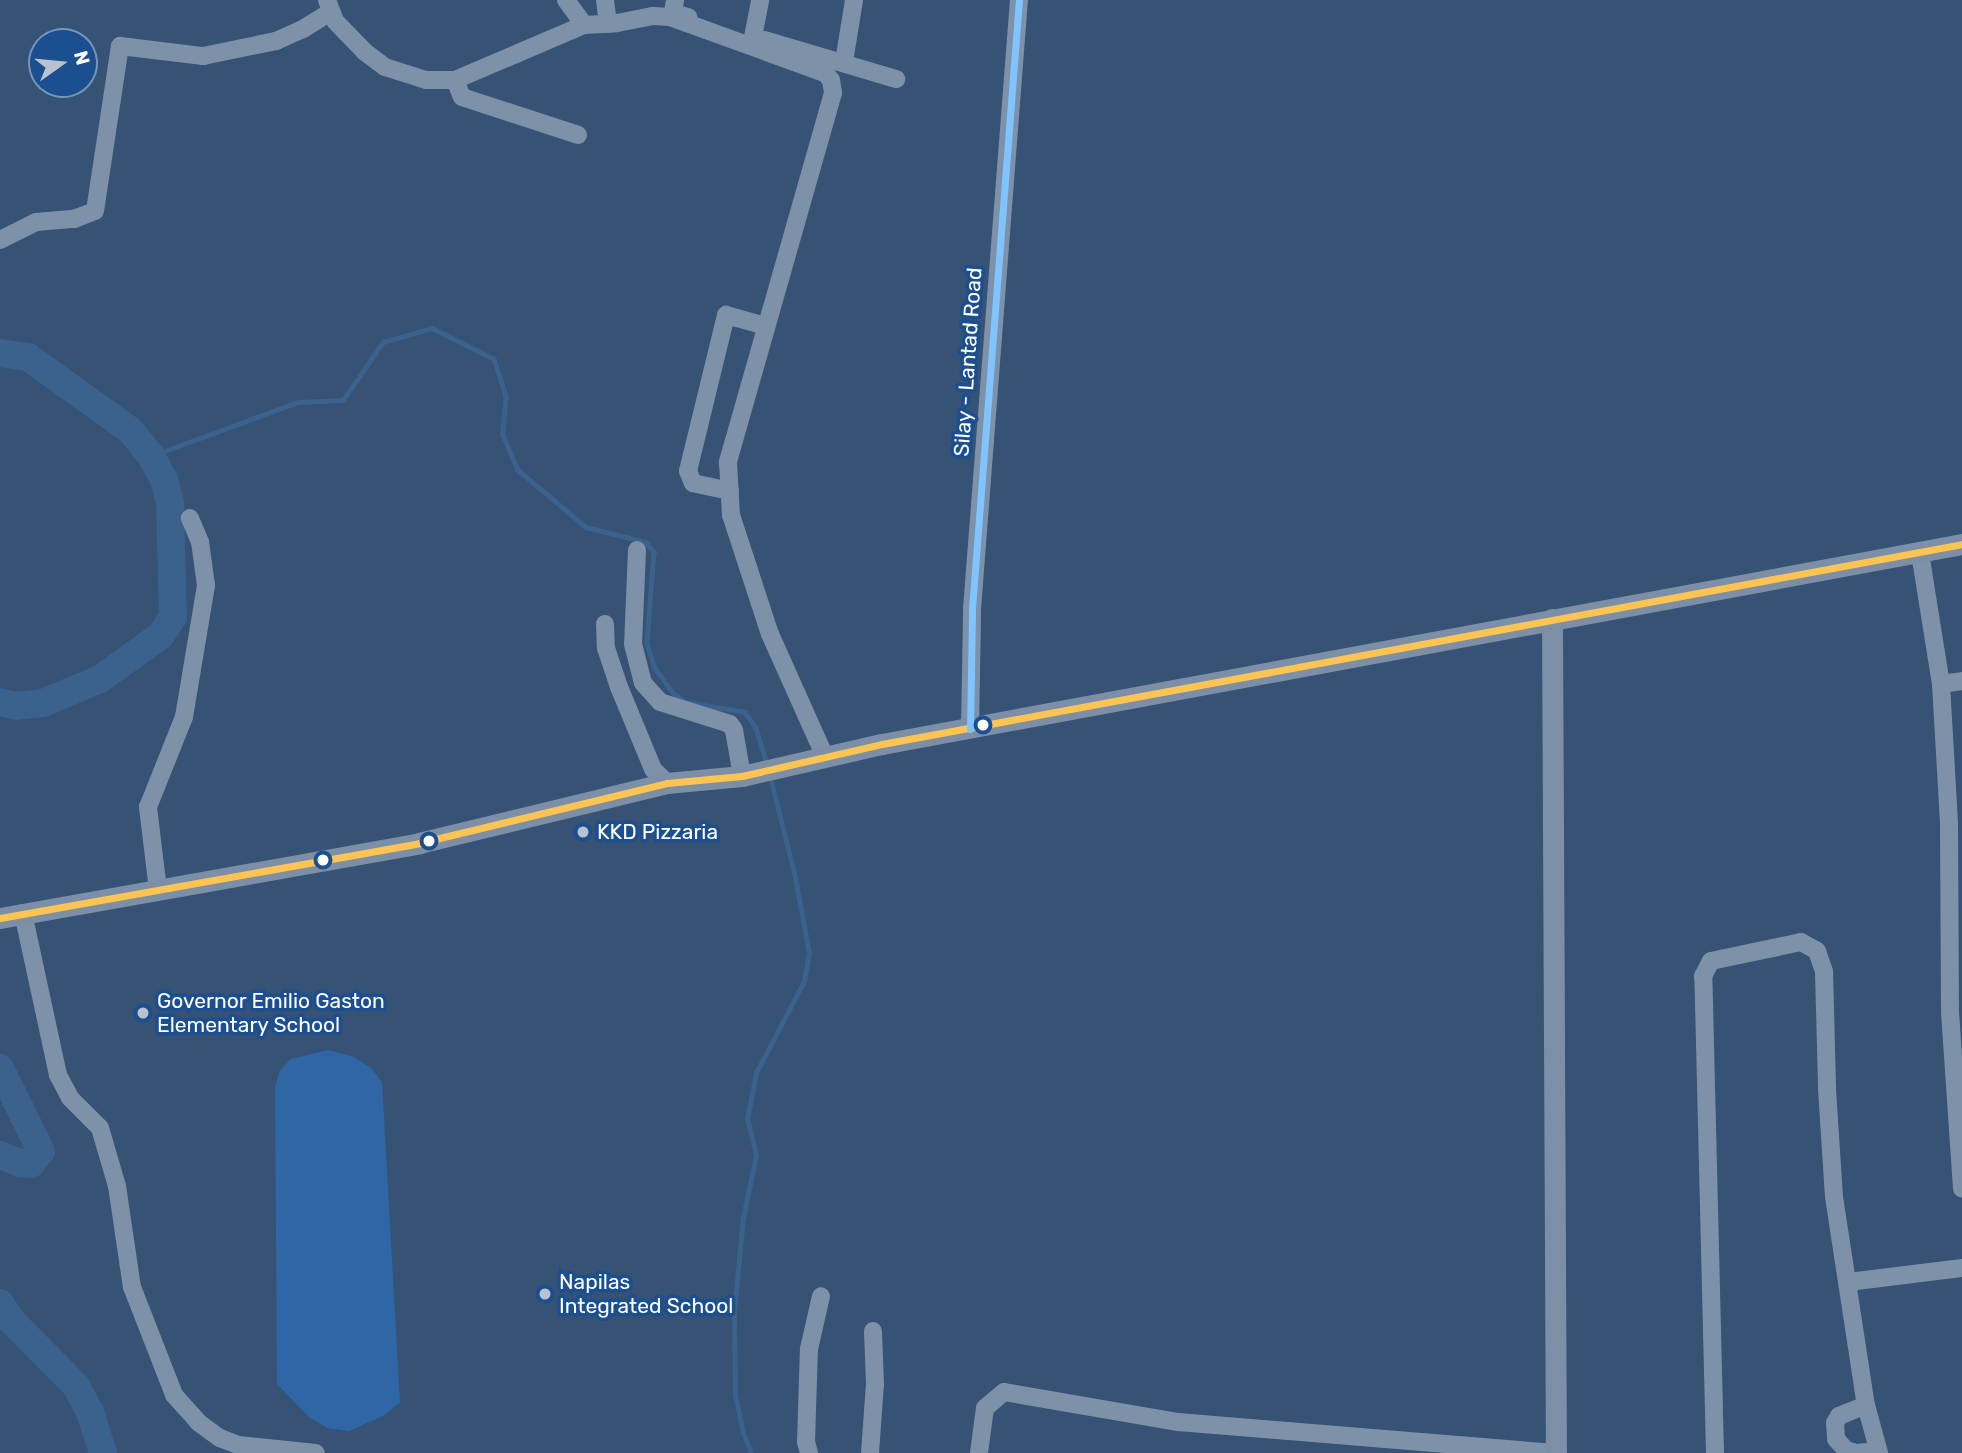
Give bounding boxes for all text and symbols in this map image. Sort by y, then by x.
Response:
north arrow [28,28,98,98]
text: N [69,48,95,68]
street label: Silay - Lantad Road [949,266,987,458]
unlabelled marker [976,718,990,732]
place label: KKD Pizzaria [597,819,718,845]
marker: KKD Pizzaria [575,824,591,840]
unlabelled marker [422,834,436,848]
unlabelled marker [316,853,330,867]
place label: Governor Emilio Gaston Elementary School [157,988,385,1038]
marker: Governor Emilio Gaston Elementary School [135,1005,151,1021]
place label: Napilas Integrated School [559,1269,733,1319]
marker: Napilas Integrated School [537,1286,553,1302]

